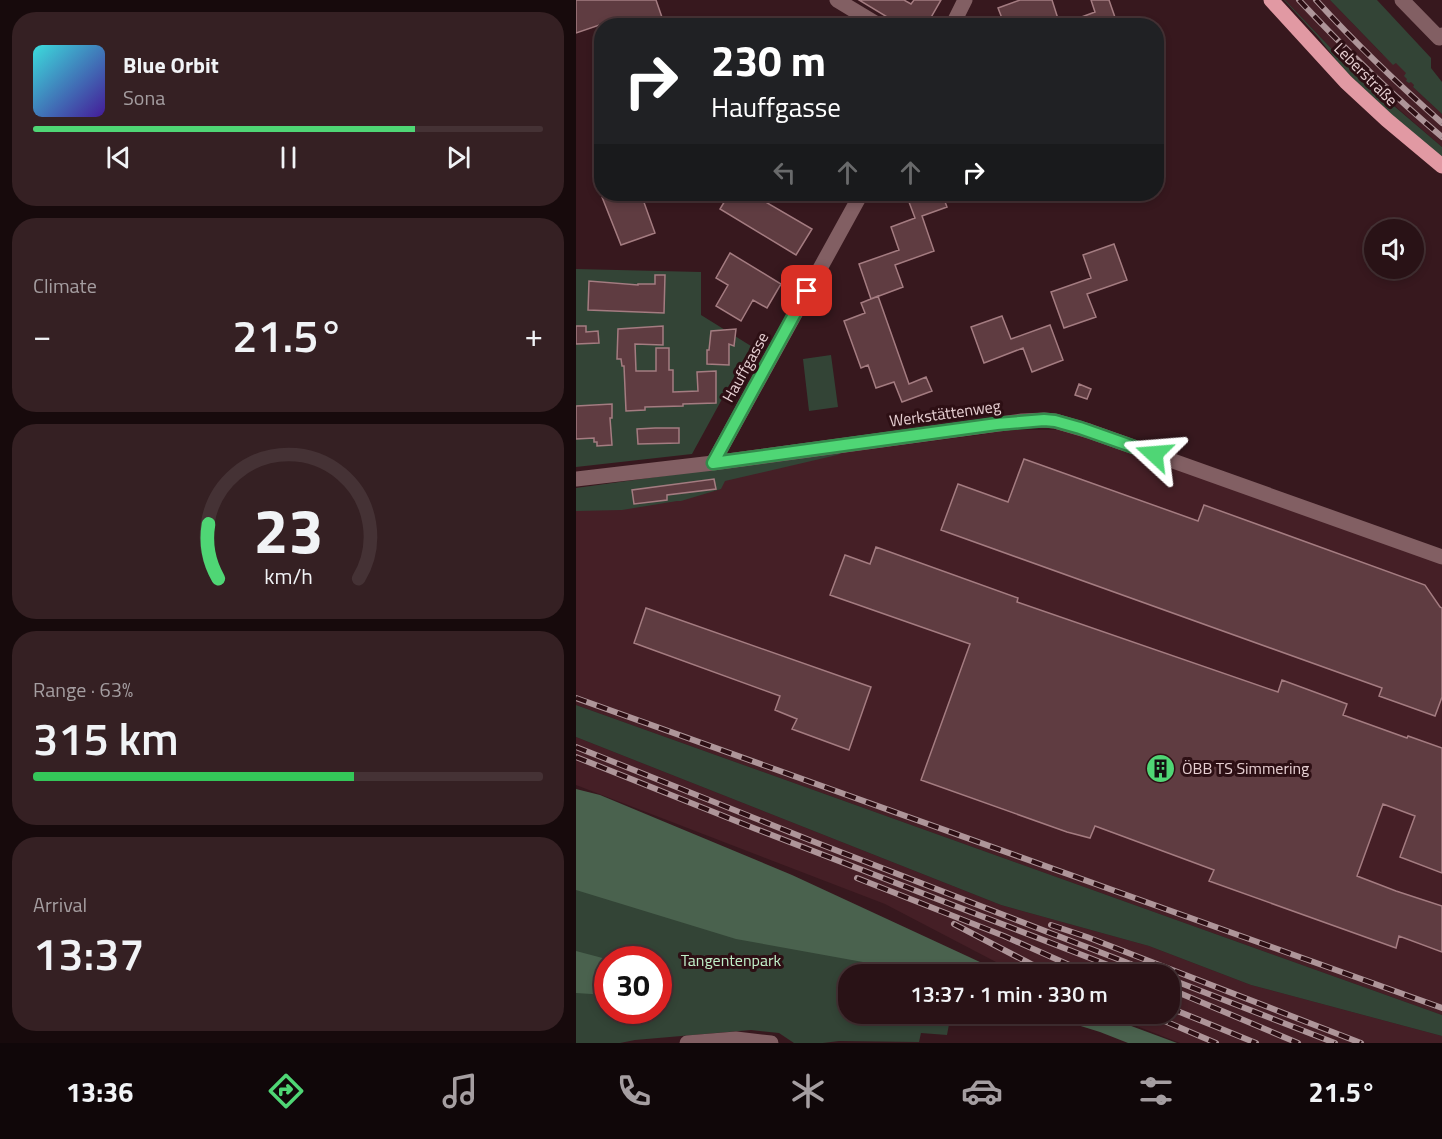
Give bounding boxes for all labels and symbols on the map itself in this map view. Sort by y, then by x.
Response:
street label: Leberstraße [1329,37,1403,111]
pin [781,265,832,316]
street label: Hauffgasse [716,327,774,407]
street label: Werkstättenweg [888,393,1002,433]
position arrow [1122,422,1186,486]
building icon: ÖBB TS Simmering [1145,752,1177,784]
place label: ÖBB TS Simmering [1182,756,1309,780]
speed limit sign: 30 [594,946,672,1024]
park label: Tangentenpark [681,948,782,972]

